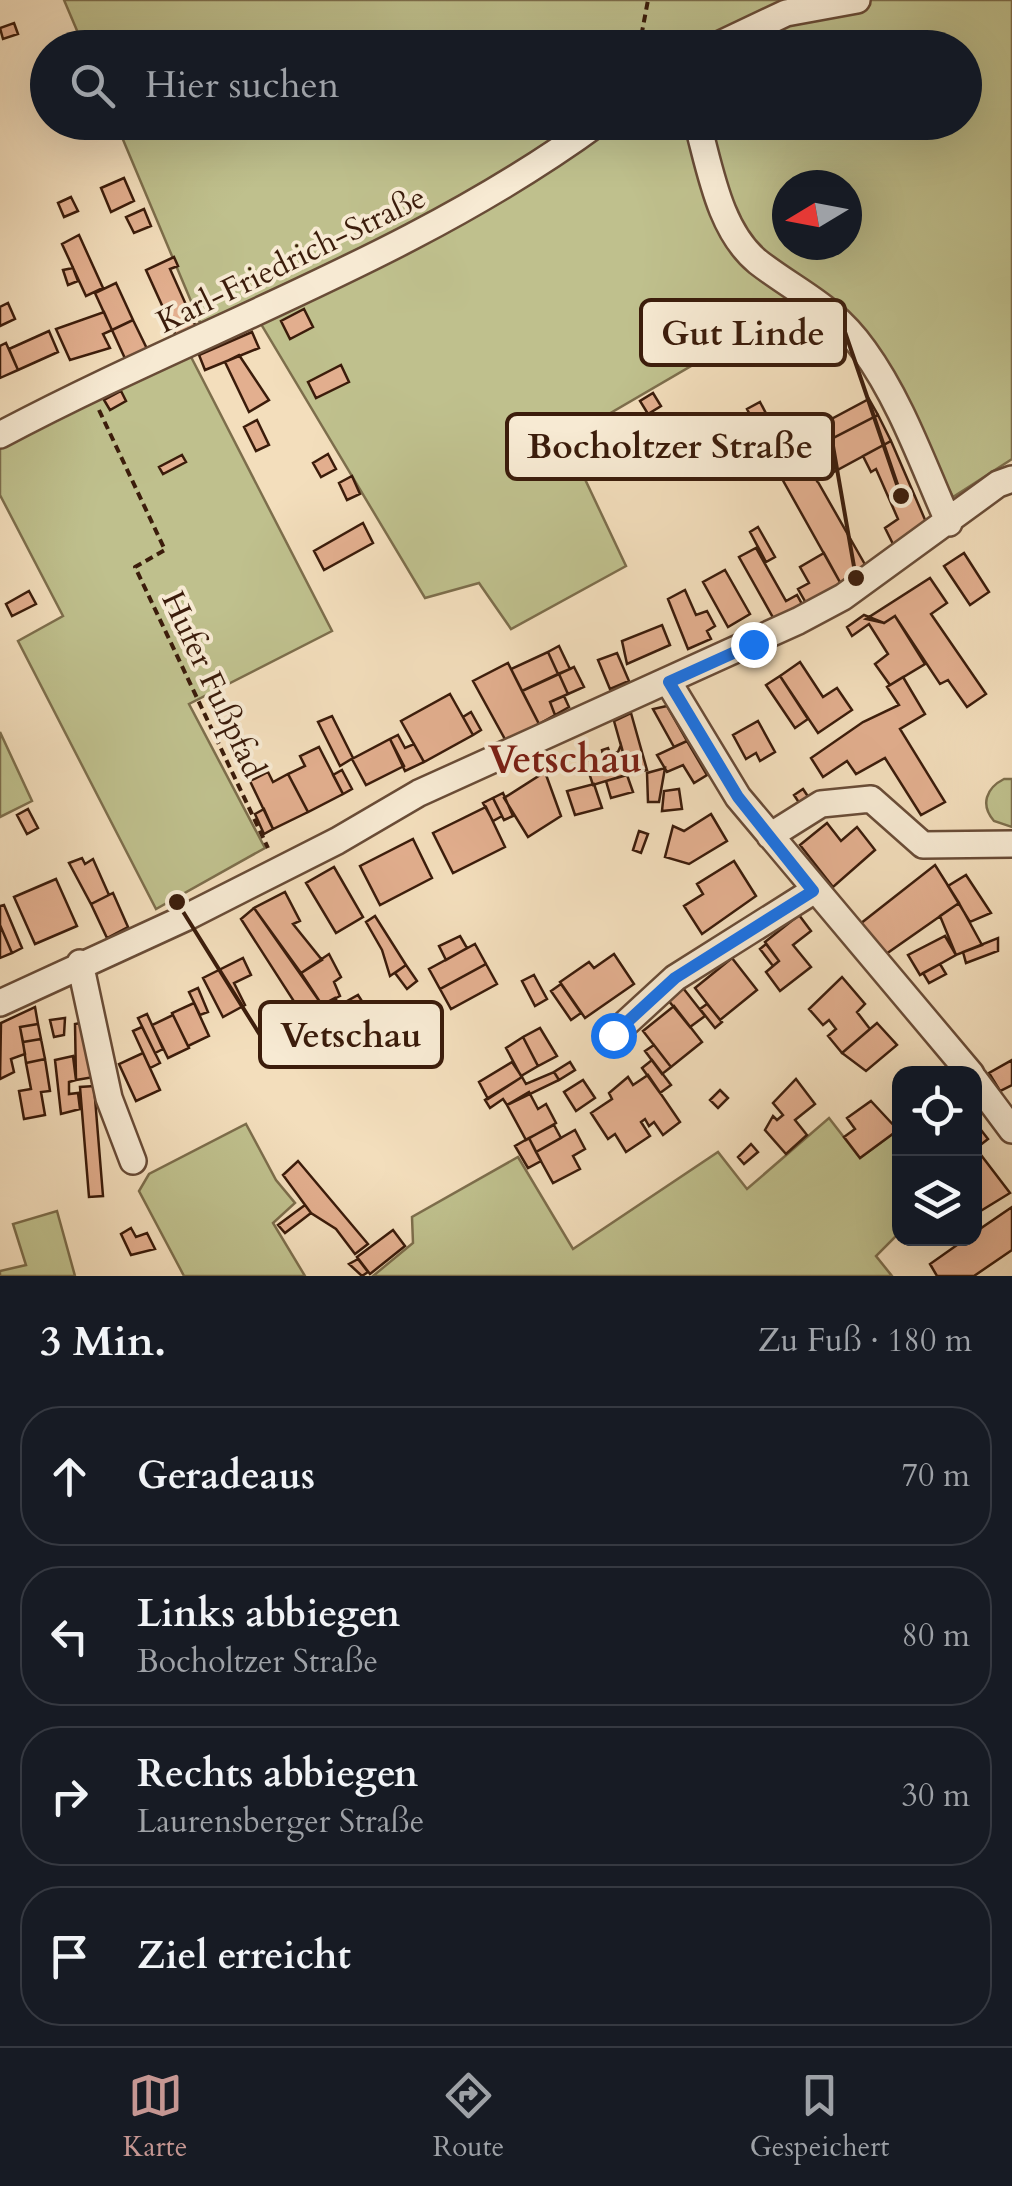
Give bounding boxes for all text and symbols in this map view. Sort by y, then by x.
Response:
search box [30,30,982,140]
icon: search [65,58,120,113]
text: Hier suchen [145,59,339,111]
north arrow [772,170,862,260]
street label: Karl-Friedrich-Straße [149,176,433,344]
callout: Gut Linde [641,300,845,365]
text: Gut Linde [661,310,825,358]
callout: Bocholtzer Straße [507,414,833,479]
text: Bocholtzer Straße [527,423,813,471]
street label: Hufer Fußpfad [151,584,276,785]
route end [731,622,777,668]
district label: Vetschau [488,734,642,786]
callout: Vetschau [260,1002,442,1067]
text: Vetschau [280,1012,422,1060]
route start [591,1013,637,1059]
map controls [892,1066,982,1246]
button: locate [892,1066,982,1156]
button: layers [892,1156,982,1246]
text: 3 Min. [40,1313,166,1370]
text: Zu Fuß · 180 m [758,1319,972,1363]
icon: ahead [42,1449,97,1504]
text: Geradeaus [137,1450,315,1502]
text: 70 m [902,1454,970,1498]
text: Links abbiegen [137,1588,400,1640]
icon: left [42,1609,97,1664]
text: 80 m [902,1614,970,1658]
text: Bocholtzer Straße [137,1640,378,1684]
text: Rechts abbiegen [137,1748,418,1800]
icon: right [42,1769,97,1824]
text: 30 m [902,1774,970,1818]
text: Laurensberger Straße [137,1800,424,1844]
icon: arrive [42,1929,97,1984]
text: Ziel erreicht [137,1930,351,1982]
tab: Karte [123,2068,187,2166]
tab: Route [433,2068,504,2166]
tab: Gespeichert [750,2068,889,2166]

